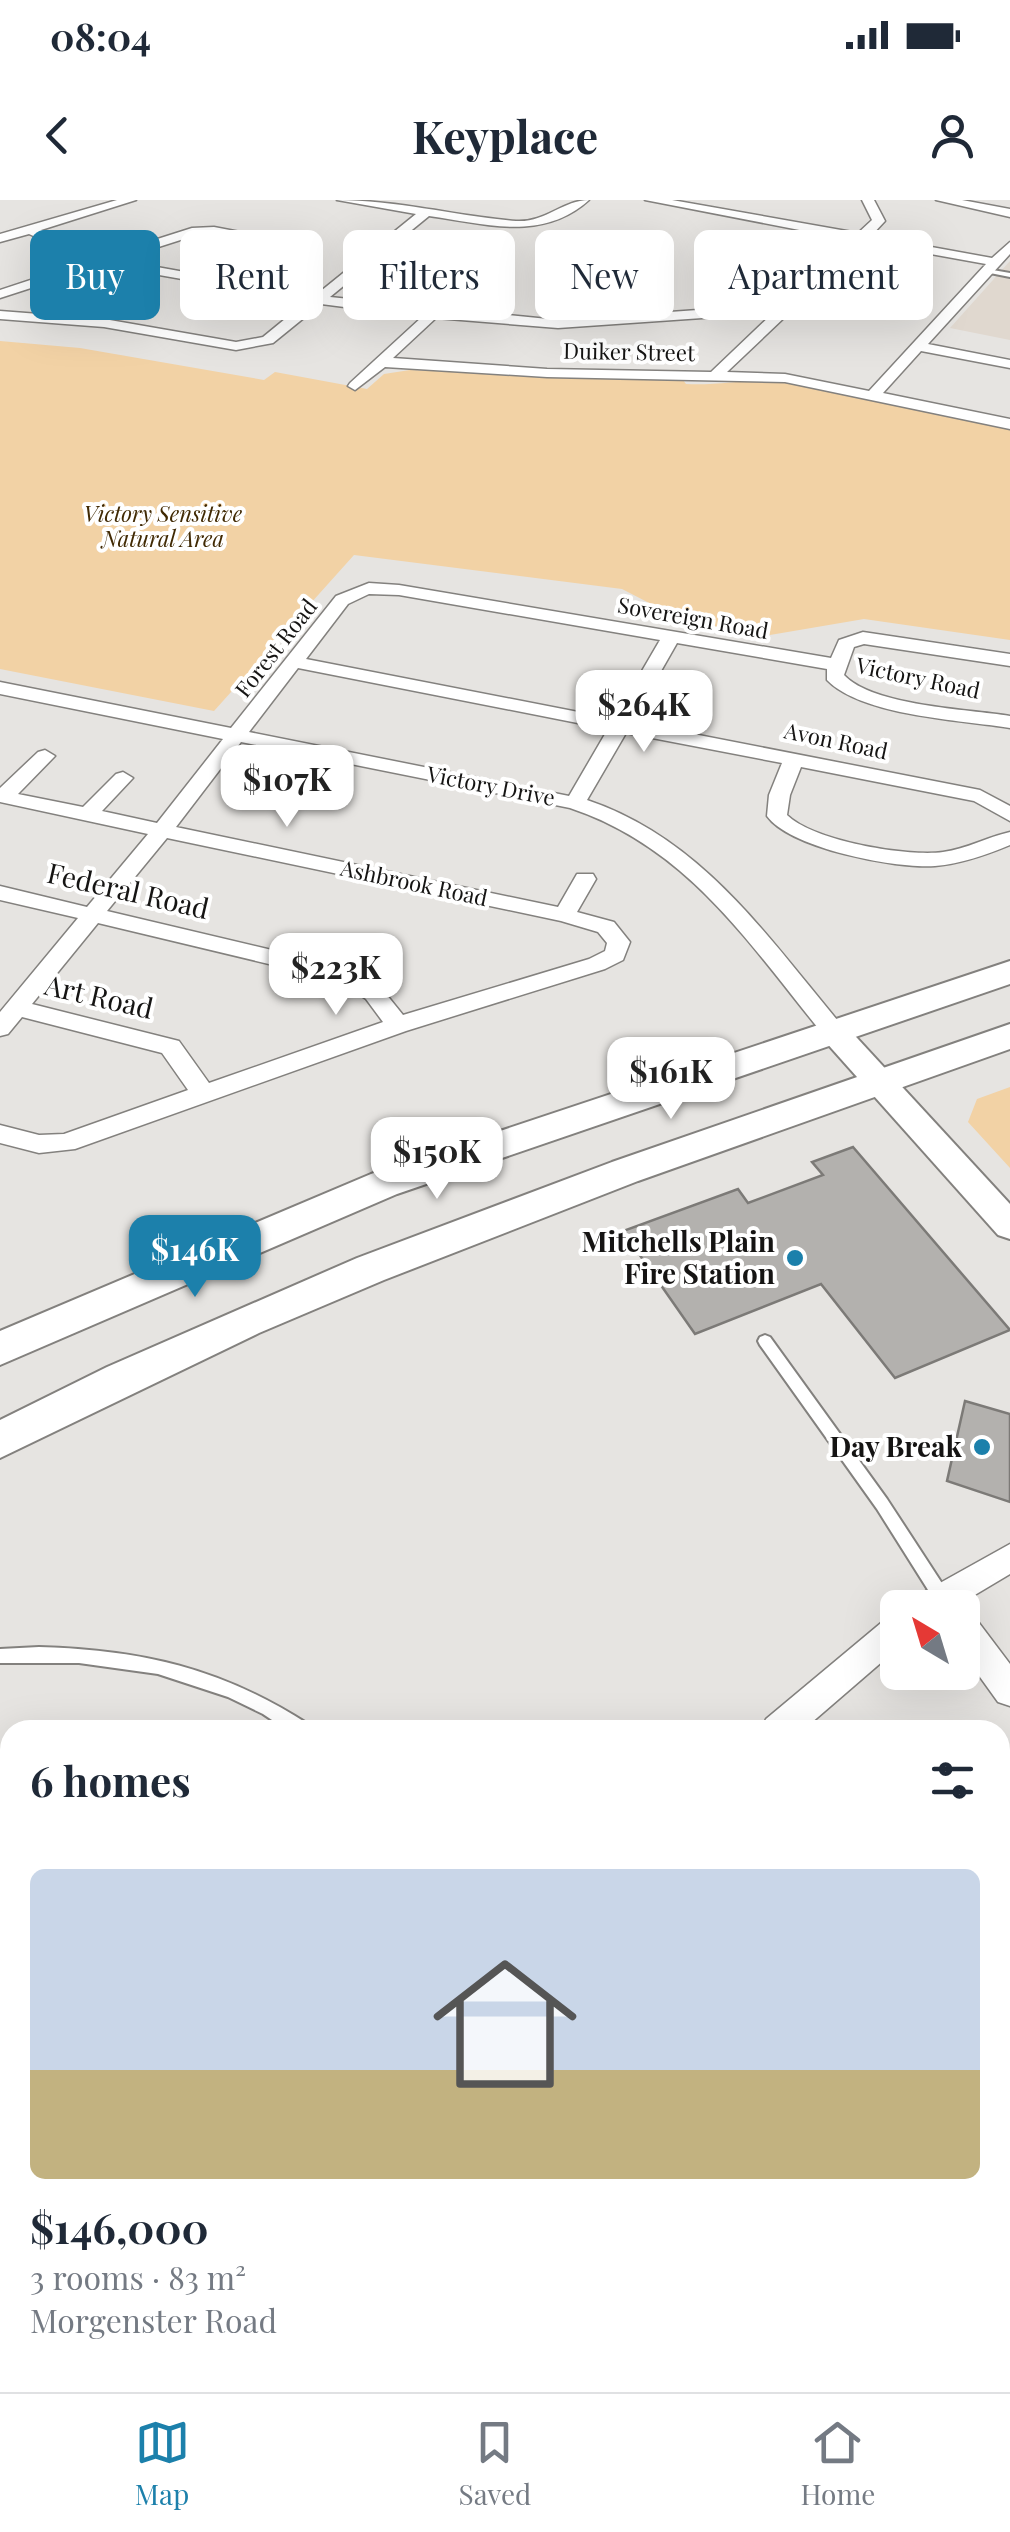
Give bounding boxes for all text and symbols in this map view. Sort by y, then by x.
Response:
text: 08:04 [50,10,151,61]
text: Keyplace [412,105,598,165]
icon: back [30,108,85,163]
icon: person [925,108,980,163]
chip: Buy [30,230,160,320]
chip: Rent [180,230,323,320]
chip: Filters [343,230,515,320]
chip: New [535,230,674,320]
chip: Apartment [694,230,933,320]
street label: Duiker Street [563,335,696,367]
park label: Victory Sensitive Natural Area [84,498,243,553]
street label: Sovereign Road [615,589,771,645]
street label: Forest Road [227,592,323,703]
street label: Victory Road [852,649,983,705]
pin: $264K [574,670,714,755]
text: $264K [598,681,690,724]
street label: Avon Road [781,714,891,766]
pin: $107K [217,745,357,830]
text: $107K [243,756,331,799]
street label: Victory Drive [424,758,558,812]
street label: Ashbrook Road [337,852,491,912]
street label: Federal Road [44,853,213,926]
pin: $223K [266,933,406,1018]
text: $223K [291,944,381,987]
street label: Art Road [41,965,157,1026]
pin: $161K [601,1037,741,1122]
text: $161K [629,1048,713,1091]
pin: $150K [367,1117,507,1202]
text: $150K [393,1128,481,1171]
pin: $146K [125,1215,265,1300]
place label: Mitchells Plain Fire Station [582,1222,775,1291]
text: $146K [151,1226,239,1269]
marker: Mitchells Plain Fire Station [784,1247,806,1269]
place label: Day Break [830,1427,963,1464]
marker: Day Break [971,1436,993,1458]
north arrow [880,1590,980,1690]
map controls [880,1590,980,1690]
text: 6 homes [30,1752,191,1808]
icon: filters [925,1753,980,1808]
icon: home [415,1934,595,2114]
text: $146,000 [30,2199,209,2255]
text: 3 rooms · 83 m² [30,2255,246,2298]
text: Morgenster Road [30,2298,277,2341]
tab: Map [135,2415,190,2512]
tab: Saved [459,2415,531,2512]
tab: Home [800,2415,875,2512]

